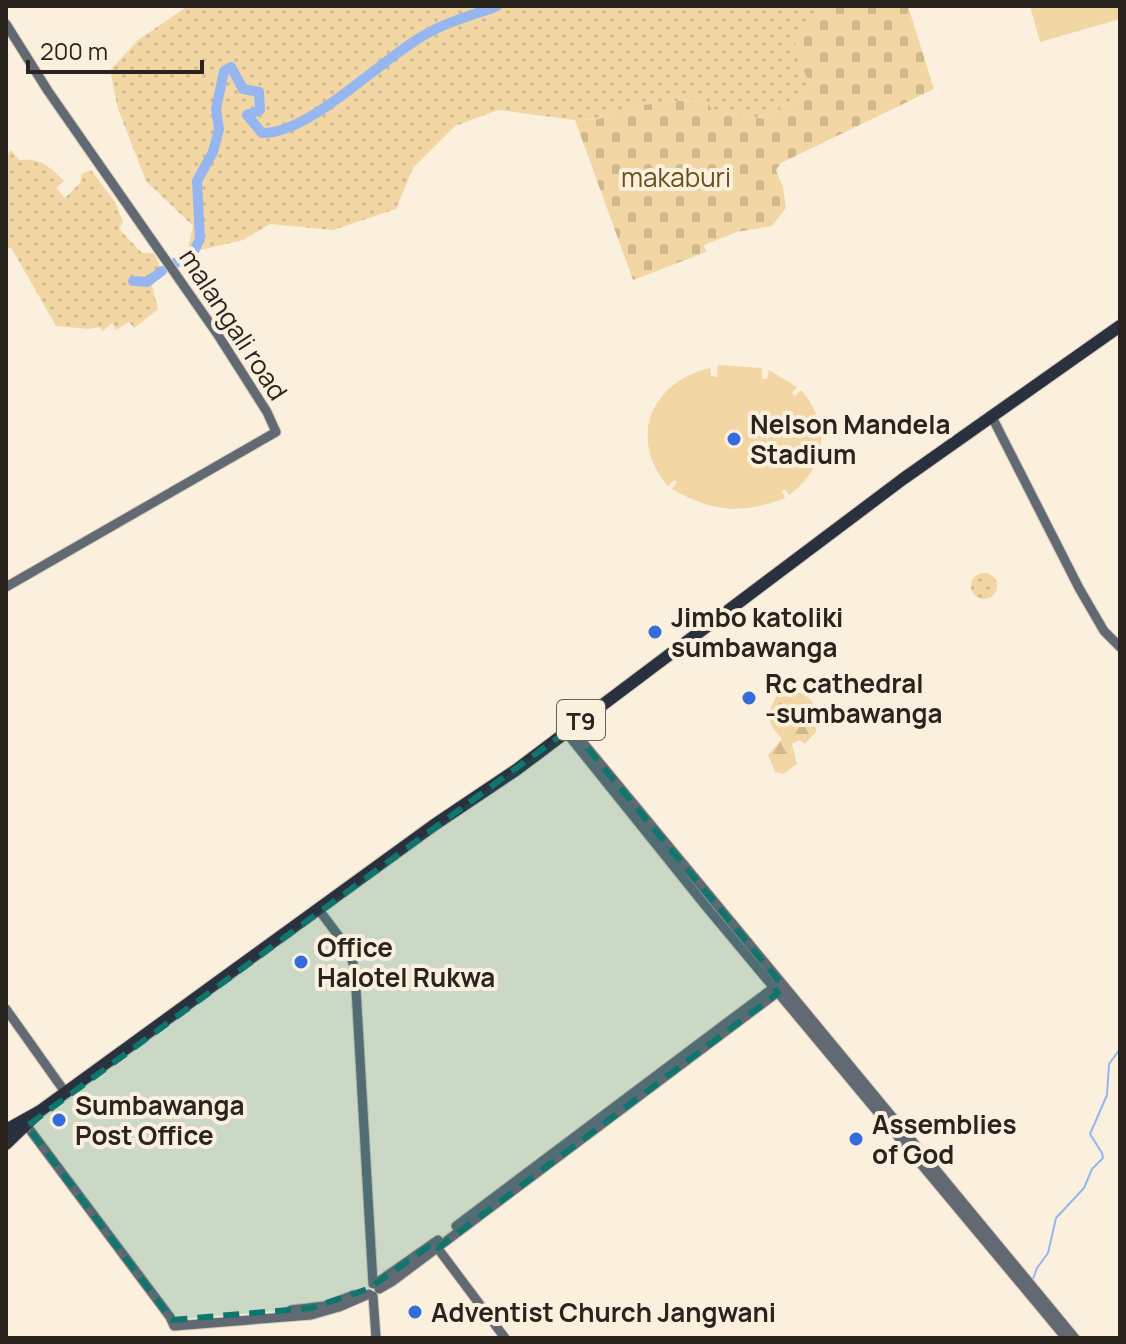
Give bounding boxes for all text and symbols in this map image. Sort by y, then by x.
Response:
scale bar [28,24,202,74]
text: 200 m [40,34,108,67]
park label: makaburi [621,159,731,195]
street label: malangali road [172,241,296,407]
place label: Nelson Mandela Stadium [750,406,950,472]
marker: Nelson Mandela Stadium [725,430,743,448]
place label: Jimbo katoliki sumbawanga [671,599,843,665]
marker: Jimbo katoliki sumbawanga [646,623,664,641]
place label: Rc cathedral -sumbawanga [765,665,942,731]
marker: Rc cathedral -sumbawanga [740,689,758,707]
road number: T9 [557,700,605,740]
place label: Office Halotel Rukwa [317,929,495,995]
marker: Office Halotel Rukwa [292,953,310,971]
place label: Sumbawanga Post Office [75,1087,245,1153]
place label: Assemblies of God [872,1106,1017,1172]
marker: Sumbawanga Post Office [50,1111,68,1129]
marker: Assemblies of God [847,1130,865,1148]
place label: Adventist Church Jangwani [431,1294,776,1330]
marker: Adventist Church Jangwani [406,1303,424,1321]

